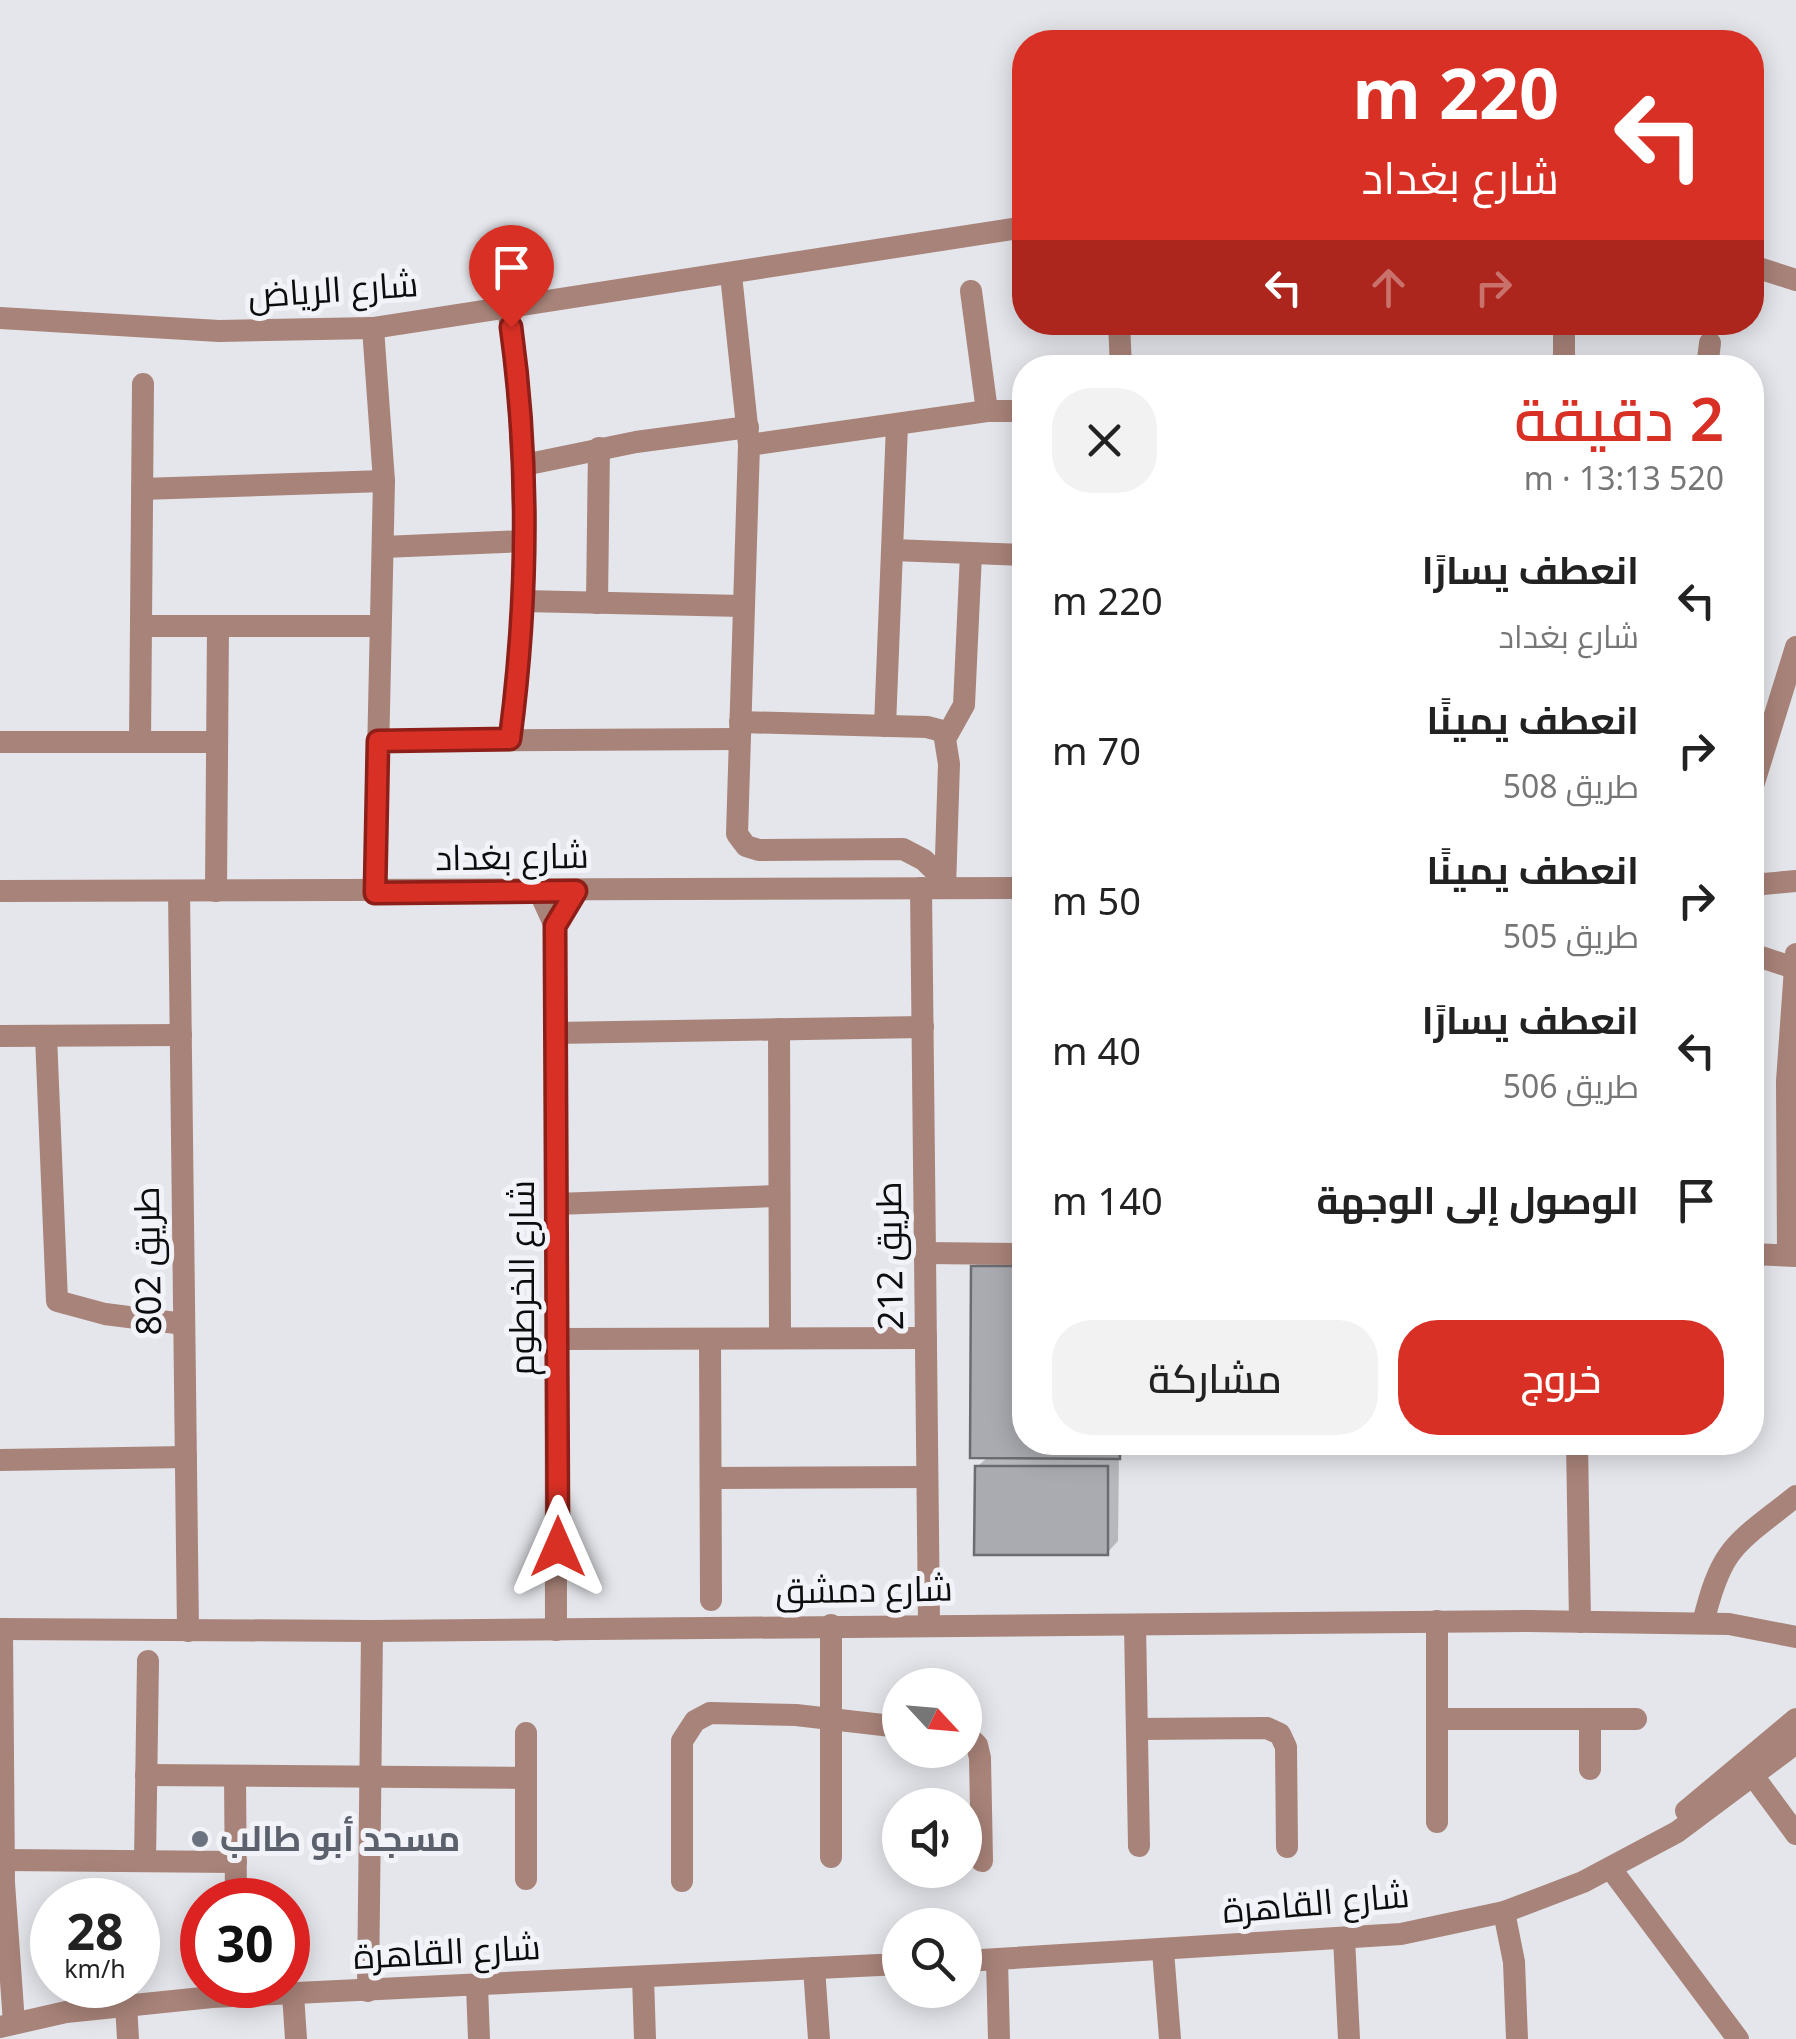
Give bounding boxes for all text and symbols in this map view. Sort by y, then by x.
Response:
text: 220 m [1352,44,1559,140]
icon: left [1594,70,1724,200]
text: شارع بغداد [1362,146,1559,207]
pin [469,225,554,328]
icon: arrive [484,240,539,295]
street label: شارع الرياض [246,259,420,319]
icon: left [1256,260,1311,315]
icon: ahead [1361,260,1416,315]
icon: right [1466,260,1521,315]
text: 2 دقيقة [1514,377,1724,459]
button: close [1052,388,1157,493]
text: 520 m · 13:13 [1524,456,1724,499]
text: انعطف يسارًا [1422,543,1639,595]
icon: left [1669,573,1724,628]
text: 220 m [1052,574,1163,626]
text: شارع بغداد [1499,614,1639,657]
text: انعطف يمينًا [1427,693,1639,745]
icon: right [1669,723,1724,778]
text: 70 m [1052,724,1141,776]
text: طريق 508 [1503,764,1639,807]
street label: شارع بغداد [435,831,589,881]
text: انعطف يمينًا [1427,843,1639,895]
icon: right [1669,873,1724,928]
text: 50 m [1052,874,1141,926]
text: طريق 505 [1503,914,1639,957]
text: انعطف يسارًا [1422,993,1639,1045]
icon: left [1669,1023,1724,1078]
text: 40 m [1052,1024,1141,1076]
text: طريق 506 [1503,1064,1639,1107]
text: الوصول إلى الوجهة [1316,1173,1639,1225]
icon: arrive [1669,1173,1724,1228]
text: 140 m [1052,1174,1163,1226]
street label: شارع الخرطوم [497,1180,546,1376]
street label: طريق 212 [864,1181,913,1331]
street label: طريق 802 [122,1186,171,1336]
button: مشاركة [1052,1320,1378,1435]
button: خروج [1398,1320,1724,1435]
position arrow [506,1495,610,1599]
street label: شارع دمشق [775,1563,953,1615]
north arrow [882,1668,982,1768]
map controls [882,1668,982,2008]
button: sound [882,1788,982,1888]
place label: مسجد أبو طالب [220,1814,460,1861]
marker: مسجد أبو طالب [189,1828,211,1850]
street label: شارع القاهرة [1220,1870,1411,1934]
speed limit sign: 30 [180,1878,310,2008]
text: 28 [66,1897,124,1965]
button: search [882,1908,982,2008]
street label: شارع القاهرة [352,1922,542,1980]
text: km/h [64,1951,126,1985]

